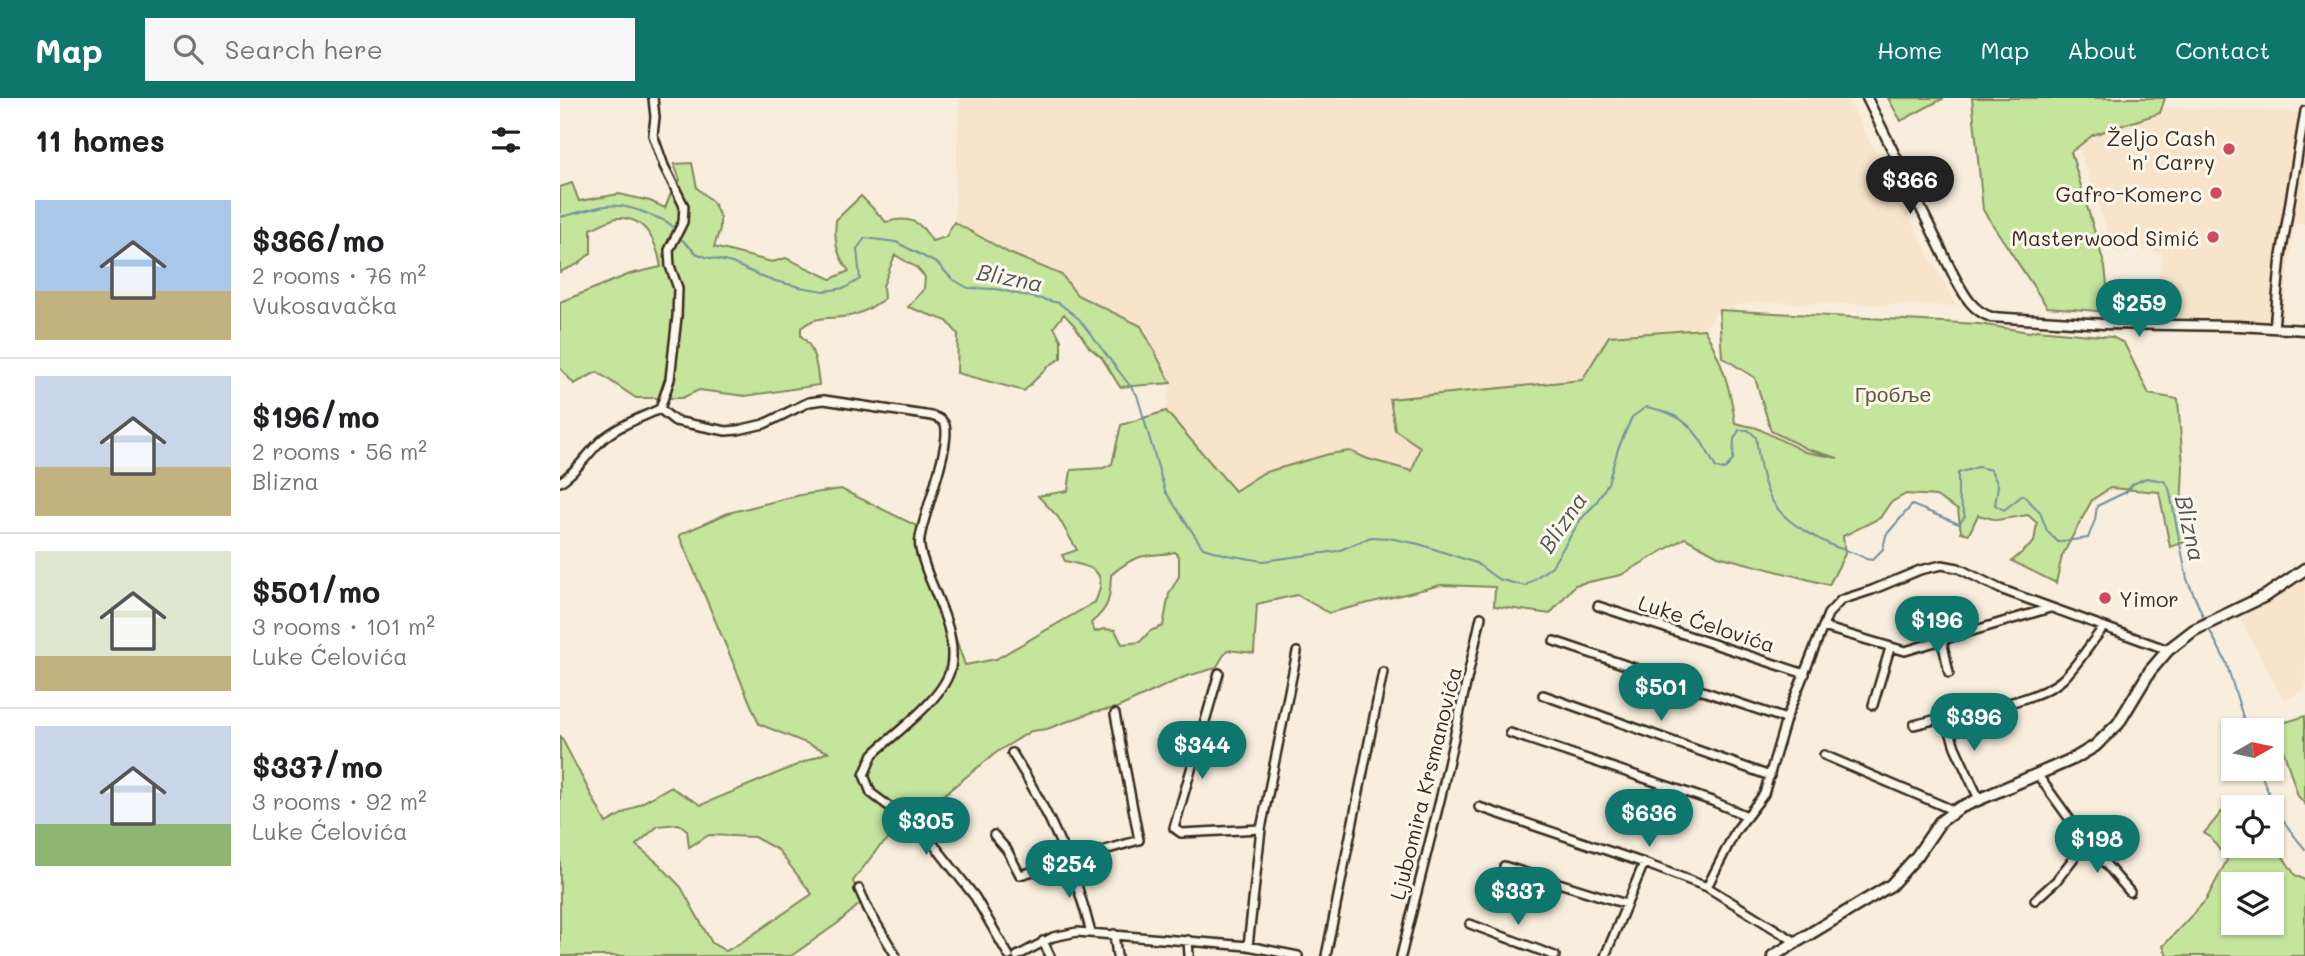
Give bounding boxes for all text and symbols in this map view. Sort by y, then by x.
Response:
search box [145,18,635,81]
text: Map [35,28,103,71]
icon: search [169,30,207,68]
text: Search here [225,32,383,66]
text: Home [1877,34,1942,65]
text: Map [1980,34,2029,65]
text: About [2067,34,2137,65]
text: Contact [2175,34,2270,65]
text: 11 homes [35,120,165,160]
icon: filters [487,121,525,159]
place label: Željo Cash 'n' Carry [2106,124,2215,175]
marker: Željo Cash 'n' Carry [2221,141,2237,157]
pin: $366 [1869,156,1951,216]
text: $366 [1882,164,1938,194]
place label: Gafro-Komerc [2056,180,2202,207]
marker: Gafro-Komerc [2208,185,2224,201]
text: $366/mo [252,220,384,260]
place label: Masterwood Simić [2011,224,2199,251]
icon: home [91,228,175,312]
marker: Masterwood Simić [2205,229,2221,245]
water label: Blizna [974,256,1046,298]
text: 2 rooms · 76 m² [252,260,426,290]
pin: $259 [2098,280,2180,339]
text: $259 [2112,287,2166,317]
text: Vukosavačka [252,290,397,320]
park label: Гробље [1855,380,1931,407]
text: $196/mo [252,396,380,436]
icon: home [91,404,175,488]
text: 2 rooms · 56 m² [252,436,427,466]
text: Blizna [252,466,319,496]
water label: Blizna [1531,486,1593,558]
water label: Blizna [2169,492,2213,564]
text: $501/mo [252,571,380,611]
icon: home [91,579,175,663]
place label: Yimor [2119,585,2179,612]
street label: Luke Ćelovića [1635,588,1779,658]
marker: Yimor [2097,590,2113,606]
pin: $196 [1896,596,1978,656]
text: $196 [1911,604,1963,634]
text: 3 rooms · 101 m² [252,611,435,641]
text: Luke Ćelovića [252,641,408,671]
street label: Ljubomira Krsmanovića [1383,664,1467,902]
pin: $501 [1620,664,1702,723]
text: $501 [1635,671,1687,701]
pin: $396 [1933,694,2015,753]
text: $396 [1946,701,2002,731]
north arrow [2221,718,2284,780]
map controls [2221,718,2284,935]
pin: $344 [1161,722,1243,781]
text: $344 [1173,729,1231,759]
text: $337/mo [252,746,383,786]
icon: home [91,754,175,838]
text: 3 rooms · 92 m² [252,786,427,816]
pin: $636 [1608,790,1690,849]
button: locate [2221,795,2284,858]
text: $636 [1621,797,1677,827]
pin: $305 [885,798,967,857]
text: $305 [898,805,954,835]
text: Luke Ćelovića [252,816,408,846]
pin: $198 [2056,816,2138,875]
text: $198 [2071,823,2123,853]
pin: $254 [1028,840,1110,900]
text: $254 [1041,848,1097,878]
pin: $337 [1477,868,1559,927]
button: layers [2221,872,2284,935]
text: $337 [1491,875,1545,905]

